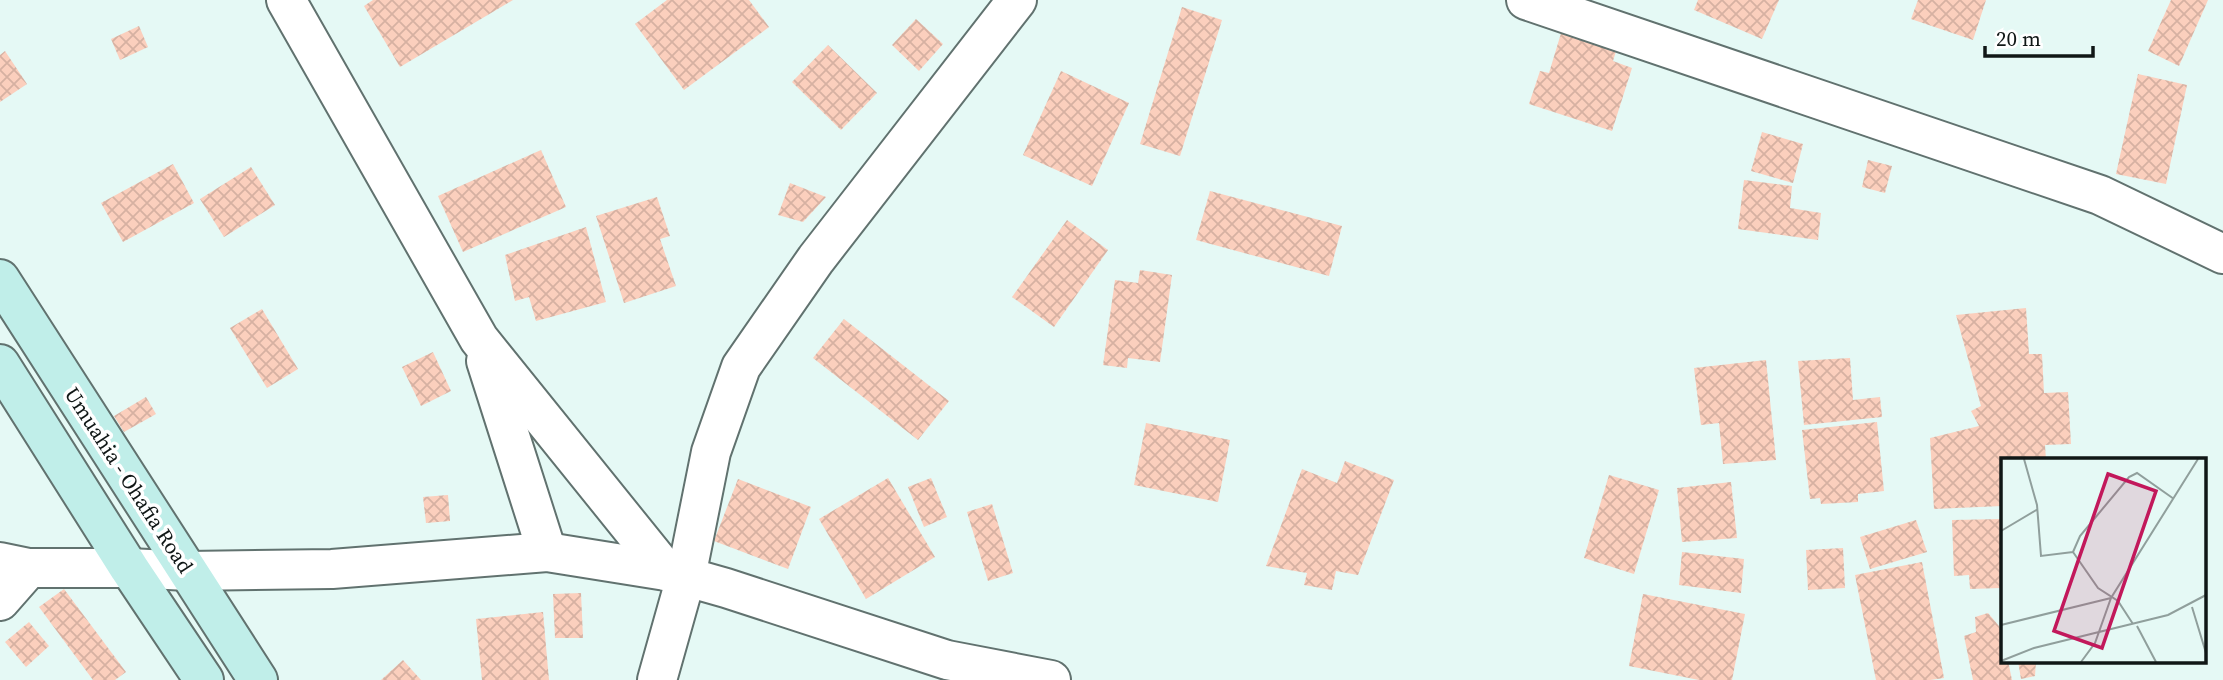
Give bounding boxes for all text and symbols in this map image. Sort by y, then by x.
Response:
scale bar [1985,14,2094,58]
text: 20 m [1996,24,2041,53]
street label: Umuahia - Ohafia Road [58,381,200,579]
inset map [2001,458,2206,662]

